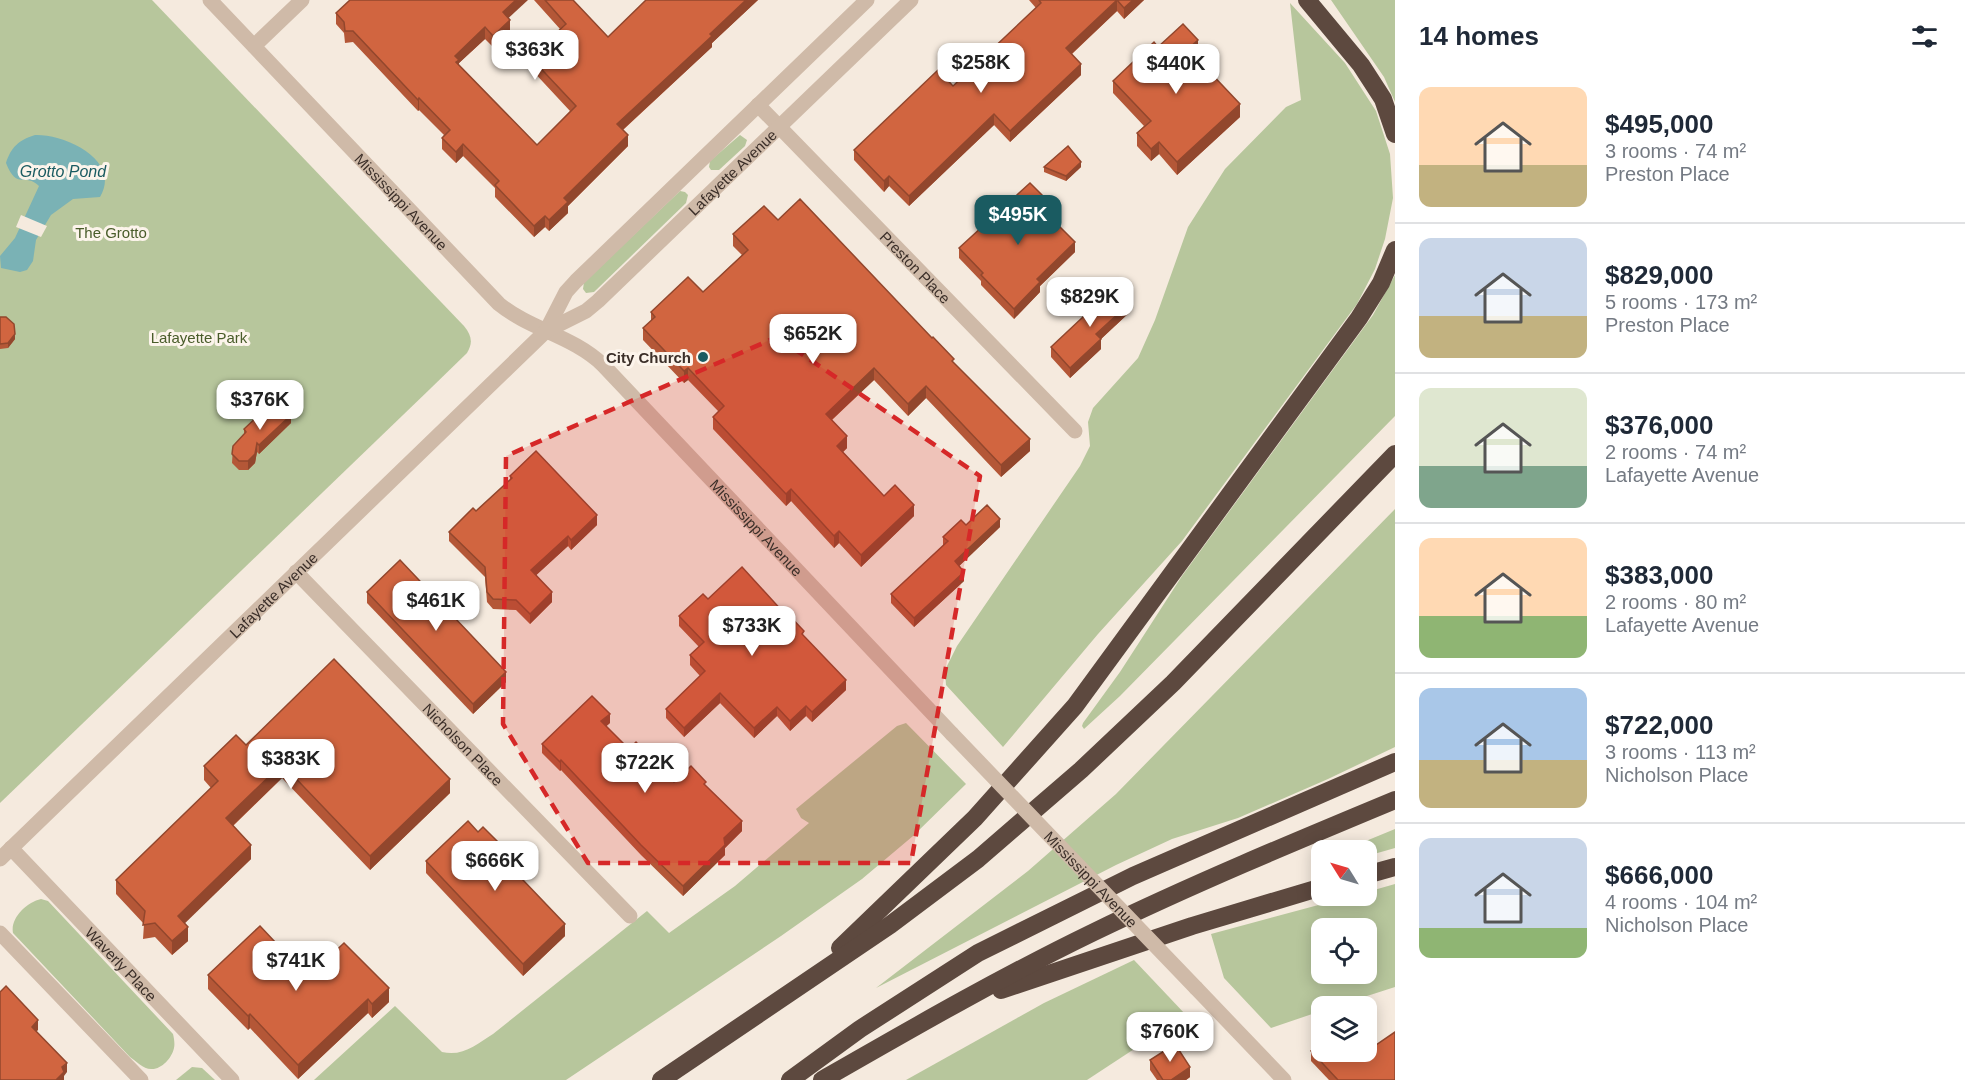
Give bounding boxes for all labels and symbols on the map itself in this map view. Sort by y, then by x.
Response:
pin: $363K [493,30,577,81]
pin: $258K [939,43,1023,94]
pin: $440K [1134,44,1218,95]
street label: Lafayette Avenue [685,126,780,218]
street label: Mississippi Avenue [352,150,451,253]
water label: Grotto Pond [20,163,107,180]
pin: $495K [976,195,1060,246]
park label: The Grotto [75,224,147,241]
street label: Preston Place [877,228,954,306]
pin: $829K [1048,277,1132,328]
pin: $652K [771,314,855,365]
park label: Lafayette Park [151,329,248,346]
place label: City Church [606,349,691,366]
marker: City Church [696,350,710,364]
pin: $376K [218,380,302,431]
street label: Mississippi Avenue [707,476,806,579]
street label: Lafayette Avenue [226,549,321,641]
pin: $461K [394,581,478,632]
pin: $733K [710,606,794,657]
street label: Nicholson Place [420,700,507,789]
pin: $383K [249,739,333,790]
pin: $722K [603,743,687,794]
street label: Mississippi Avenue [1041,827,1141,930]
north arrow [1311,840,1377,906]
pin: $666K [453,841,537,892]
street label: Waverly Place [82,923,160,1004]
pin: $741K [254,941,338,992]
pin: $760K [1128,1012,1212,1063]

